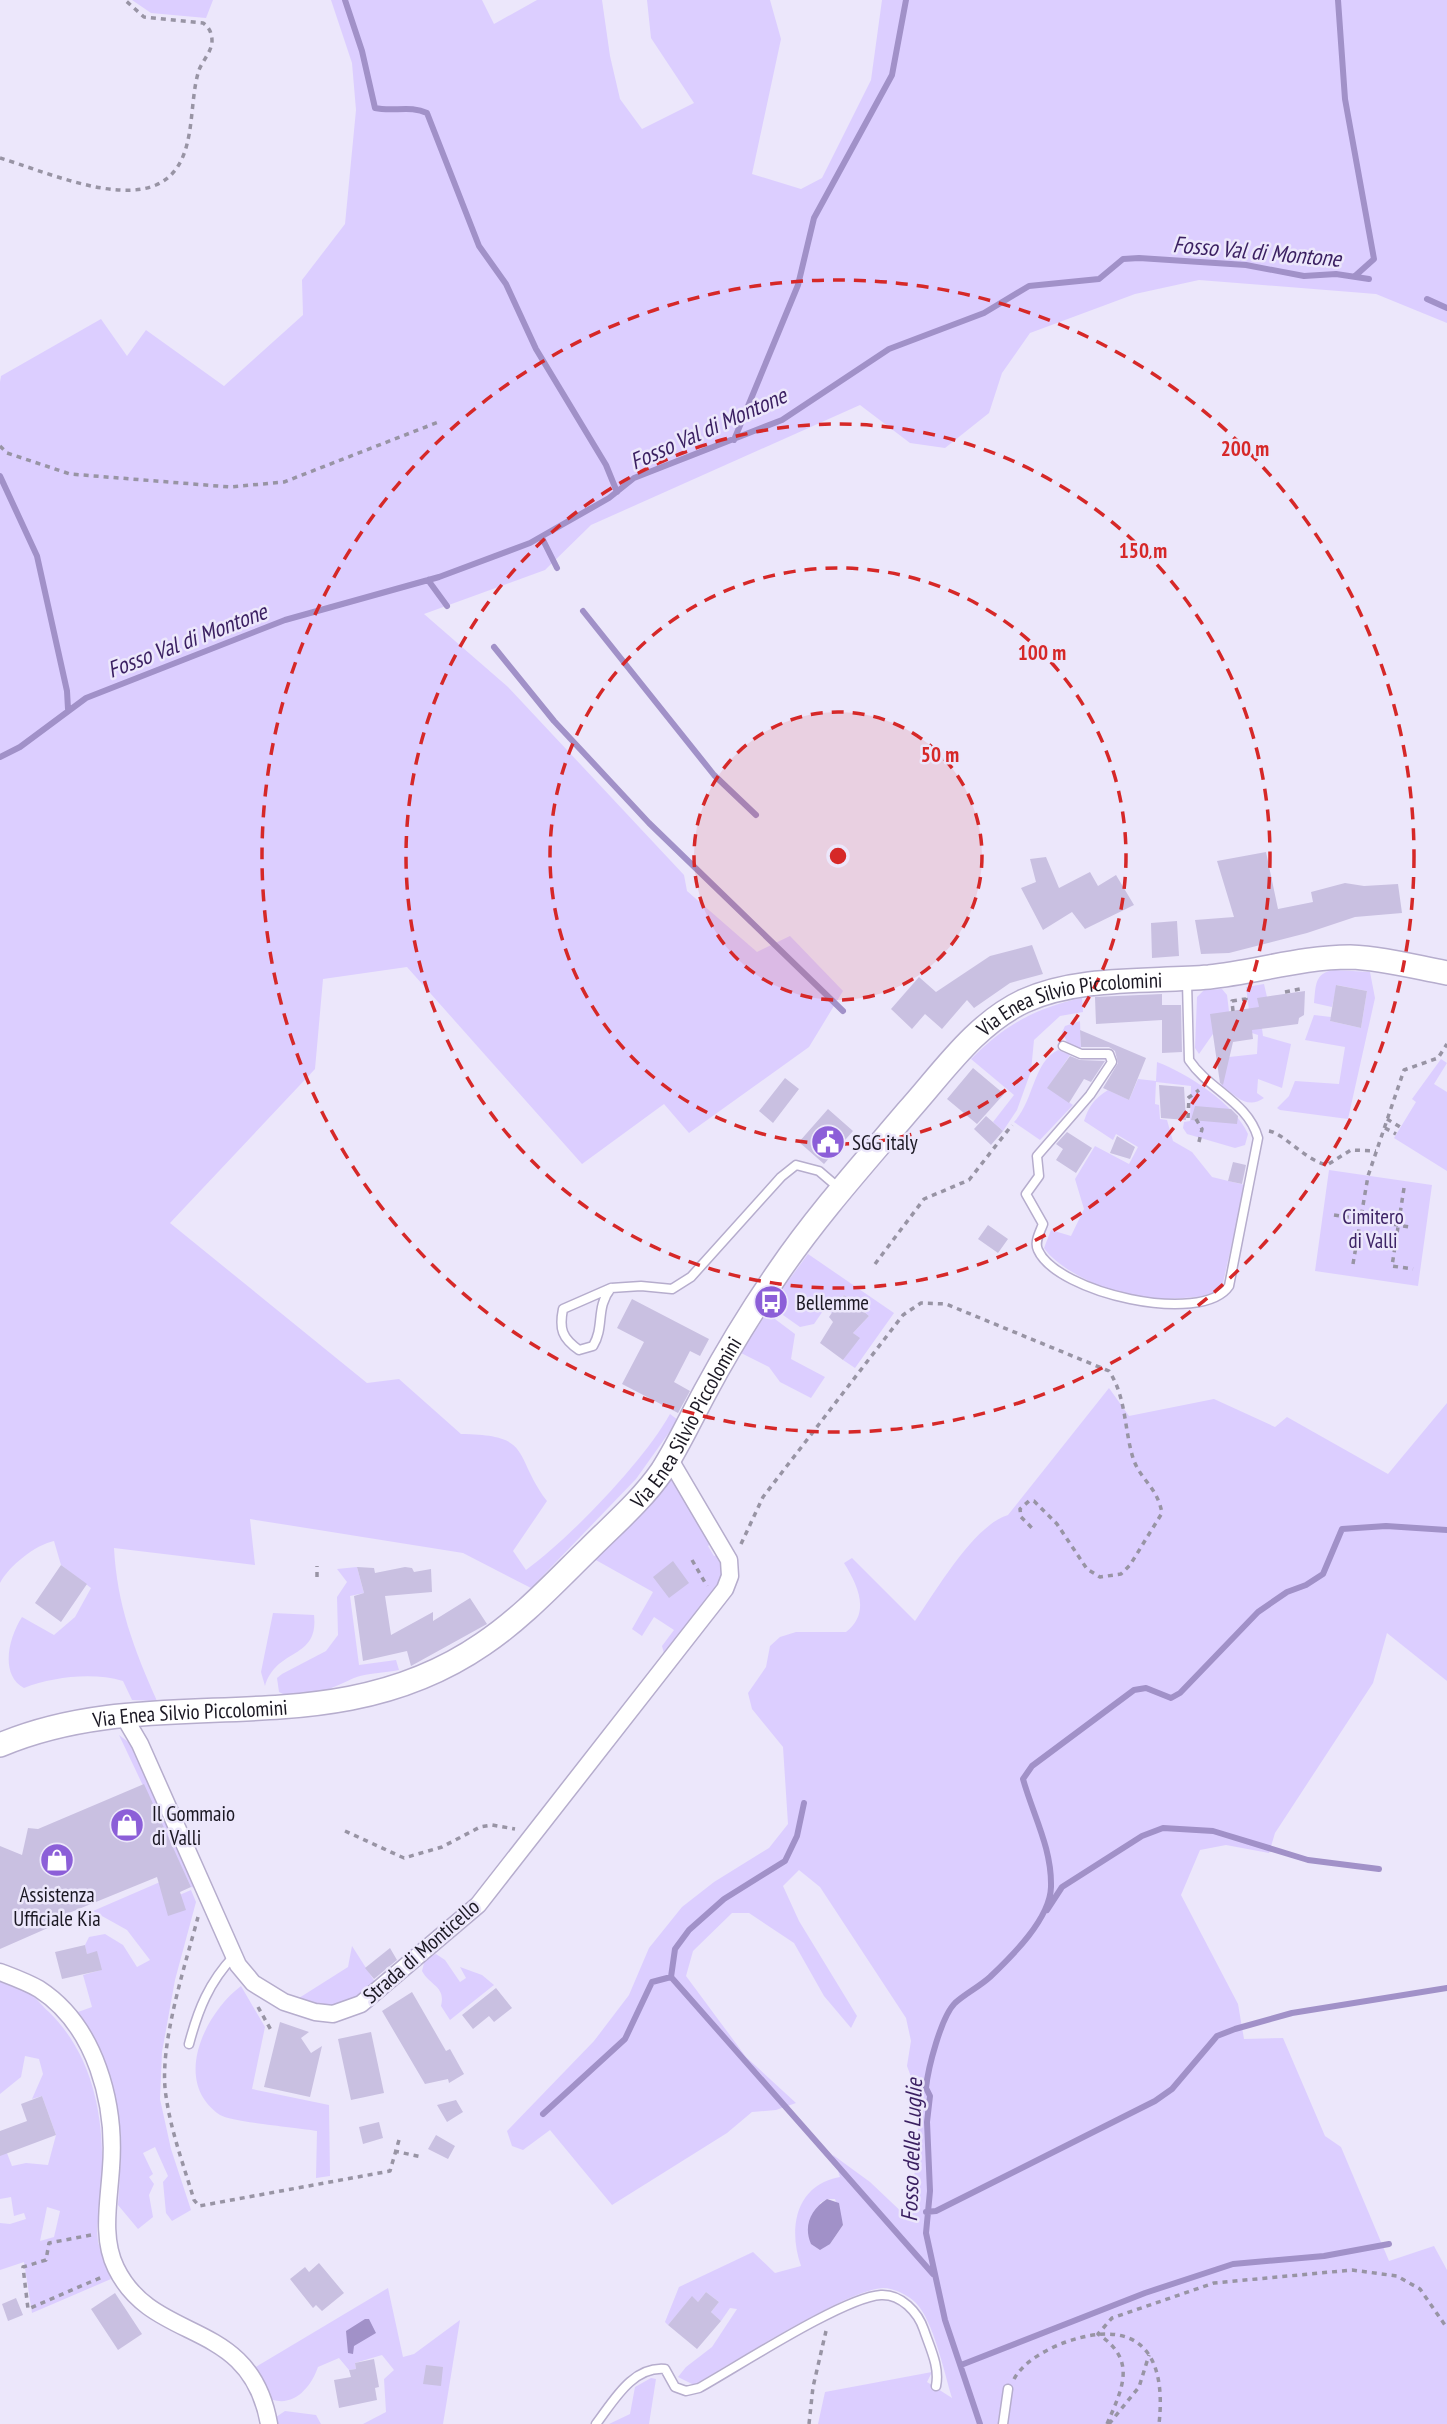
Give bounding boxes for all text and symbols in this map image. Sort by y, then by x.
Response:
water label: Fosso Val di Montone [1172,229,1344,273]
water label: Fosso Val di Montone [625,380,792,476]
text: 200 m [1221,435,1269,462]
text: 150 m [1119,537,1167,564]
water label: Fosso Val di Montone [103,596,272,684]
text: 100 m [1018,639,1066,666]
text: 50 m [921,741,959,768]
centre of rings [826,844,850,868]
street label: Via Enea Silvio Piccolomini [970,966,1163,1042]
public building icon: SGG italy [809,1123,847,1161]
place label: SGG italy [852,1129,918,1156]
park label: Cimitero di Valli [1342,1203,1404,1254]
bus stop icon: Bellemme [752,1283,790,1321]
place label: Bellemme [796,1289,869,1316]
street label: Via Enea Silvio Piccolomini [624,1332,747,1514]
street label: Via Enea Silvio Piccolomini [90,1693,288,1733]
place label: Il Gommaio di Valli [152,1800,235,1851]
shop icon: Il Gommaio di Valli [108,1806,146,1844]
shop icon: Assistenza Ufficiale Kia [38,1841,76,1879]
place label: Assistenza Ufficiale Kia [13,1881,101,1932]
street label: Strada di Monticello [357,1893,485,2009]
water label: Fosso delle Luglie [894,2076,928,2222]

